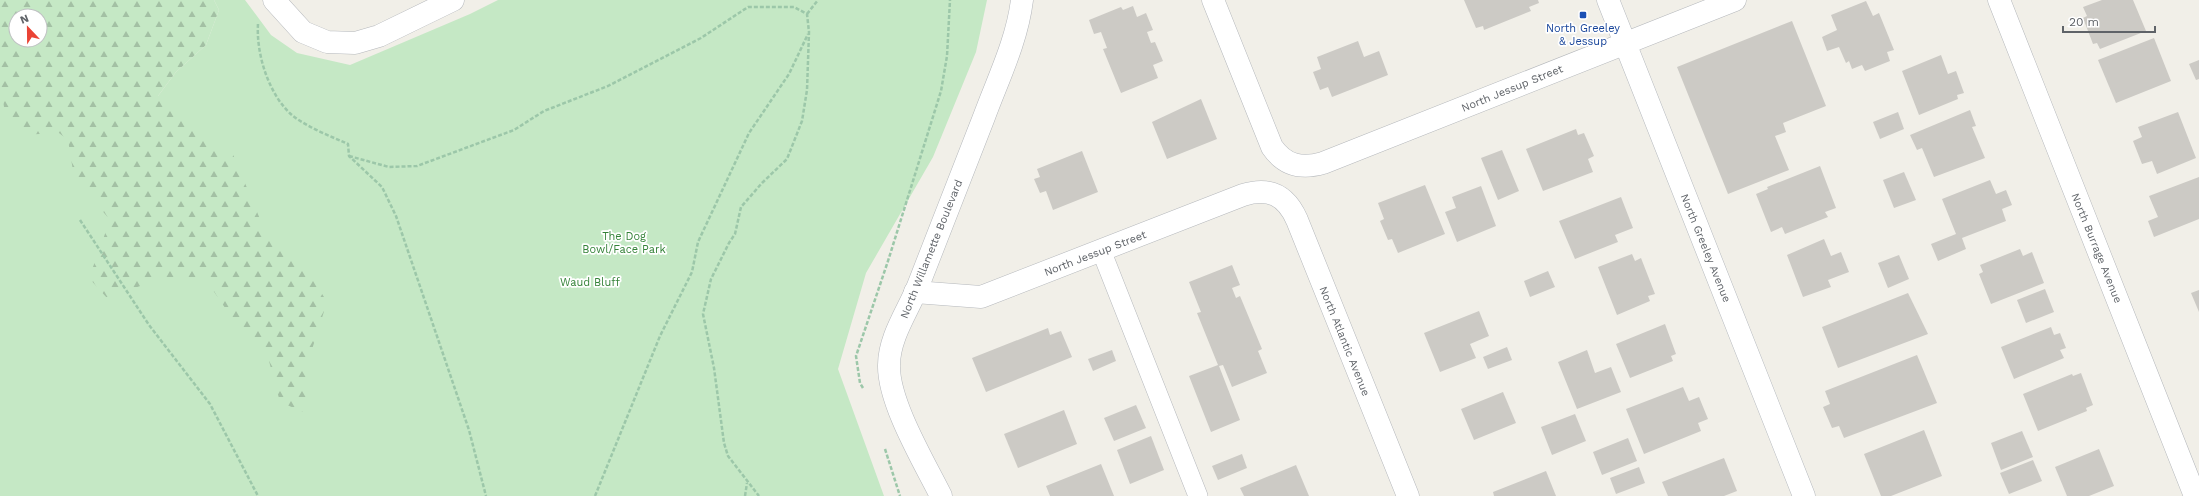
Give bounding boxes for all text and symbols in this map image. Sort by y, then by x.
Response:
north arrow [8,8,48,48]
scale bar [2063,8,2155,34]
marker: North Greeley & Jessup [1578,10,1588,20]
text: N [18,12,31,27]
text: 20 m [2069,15,2099,29]
place label: North Greeley & Jessup [1546,22,1620,48]
street label: North Jessup Street [1460,62,1565,115]
street label: North Willamette Boulevard [898,178,965,320]
street label: North Burrage Avenue [2069,191,2125,305]
street label: North Greeley Avenue [1678,192,1733,304]
street label: North Jessup Street [1042,228,1148,279]
park label: The Dog Bowl/Face Park [582,230,666,256]
park label: Waud Bluff [560,276,620,289]
street label: North Atlantic Avenue [1317,284,1373,398]

